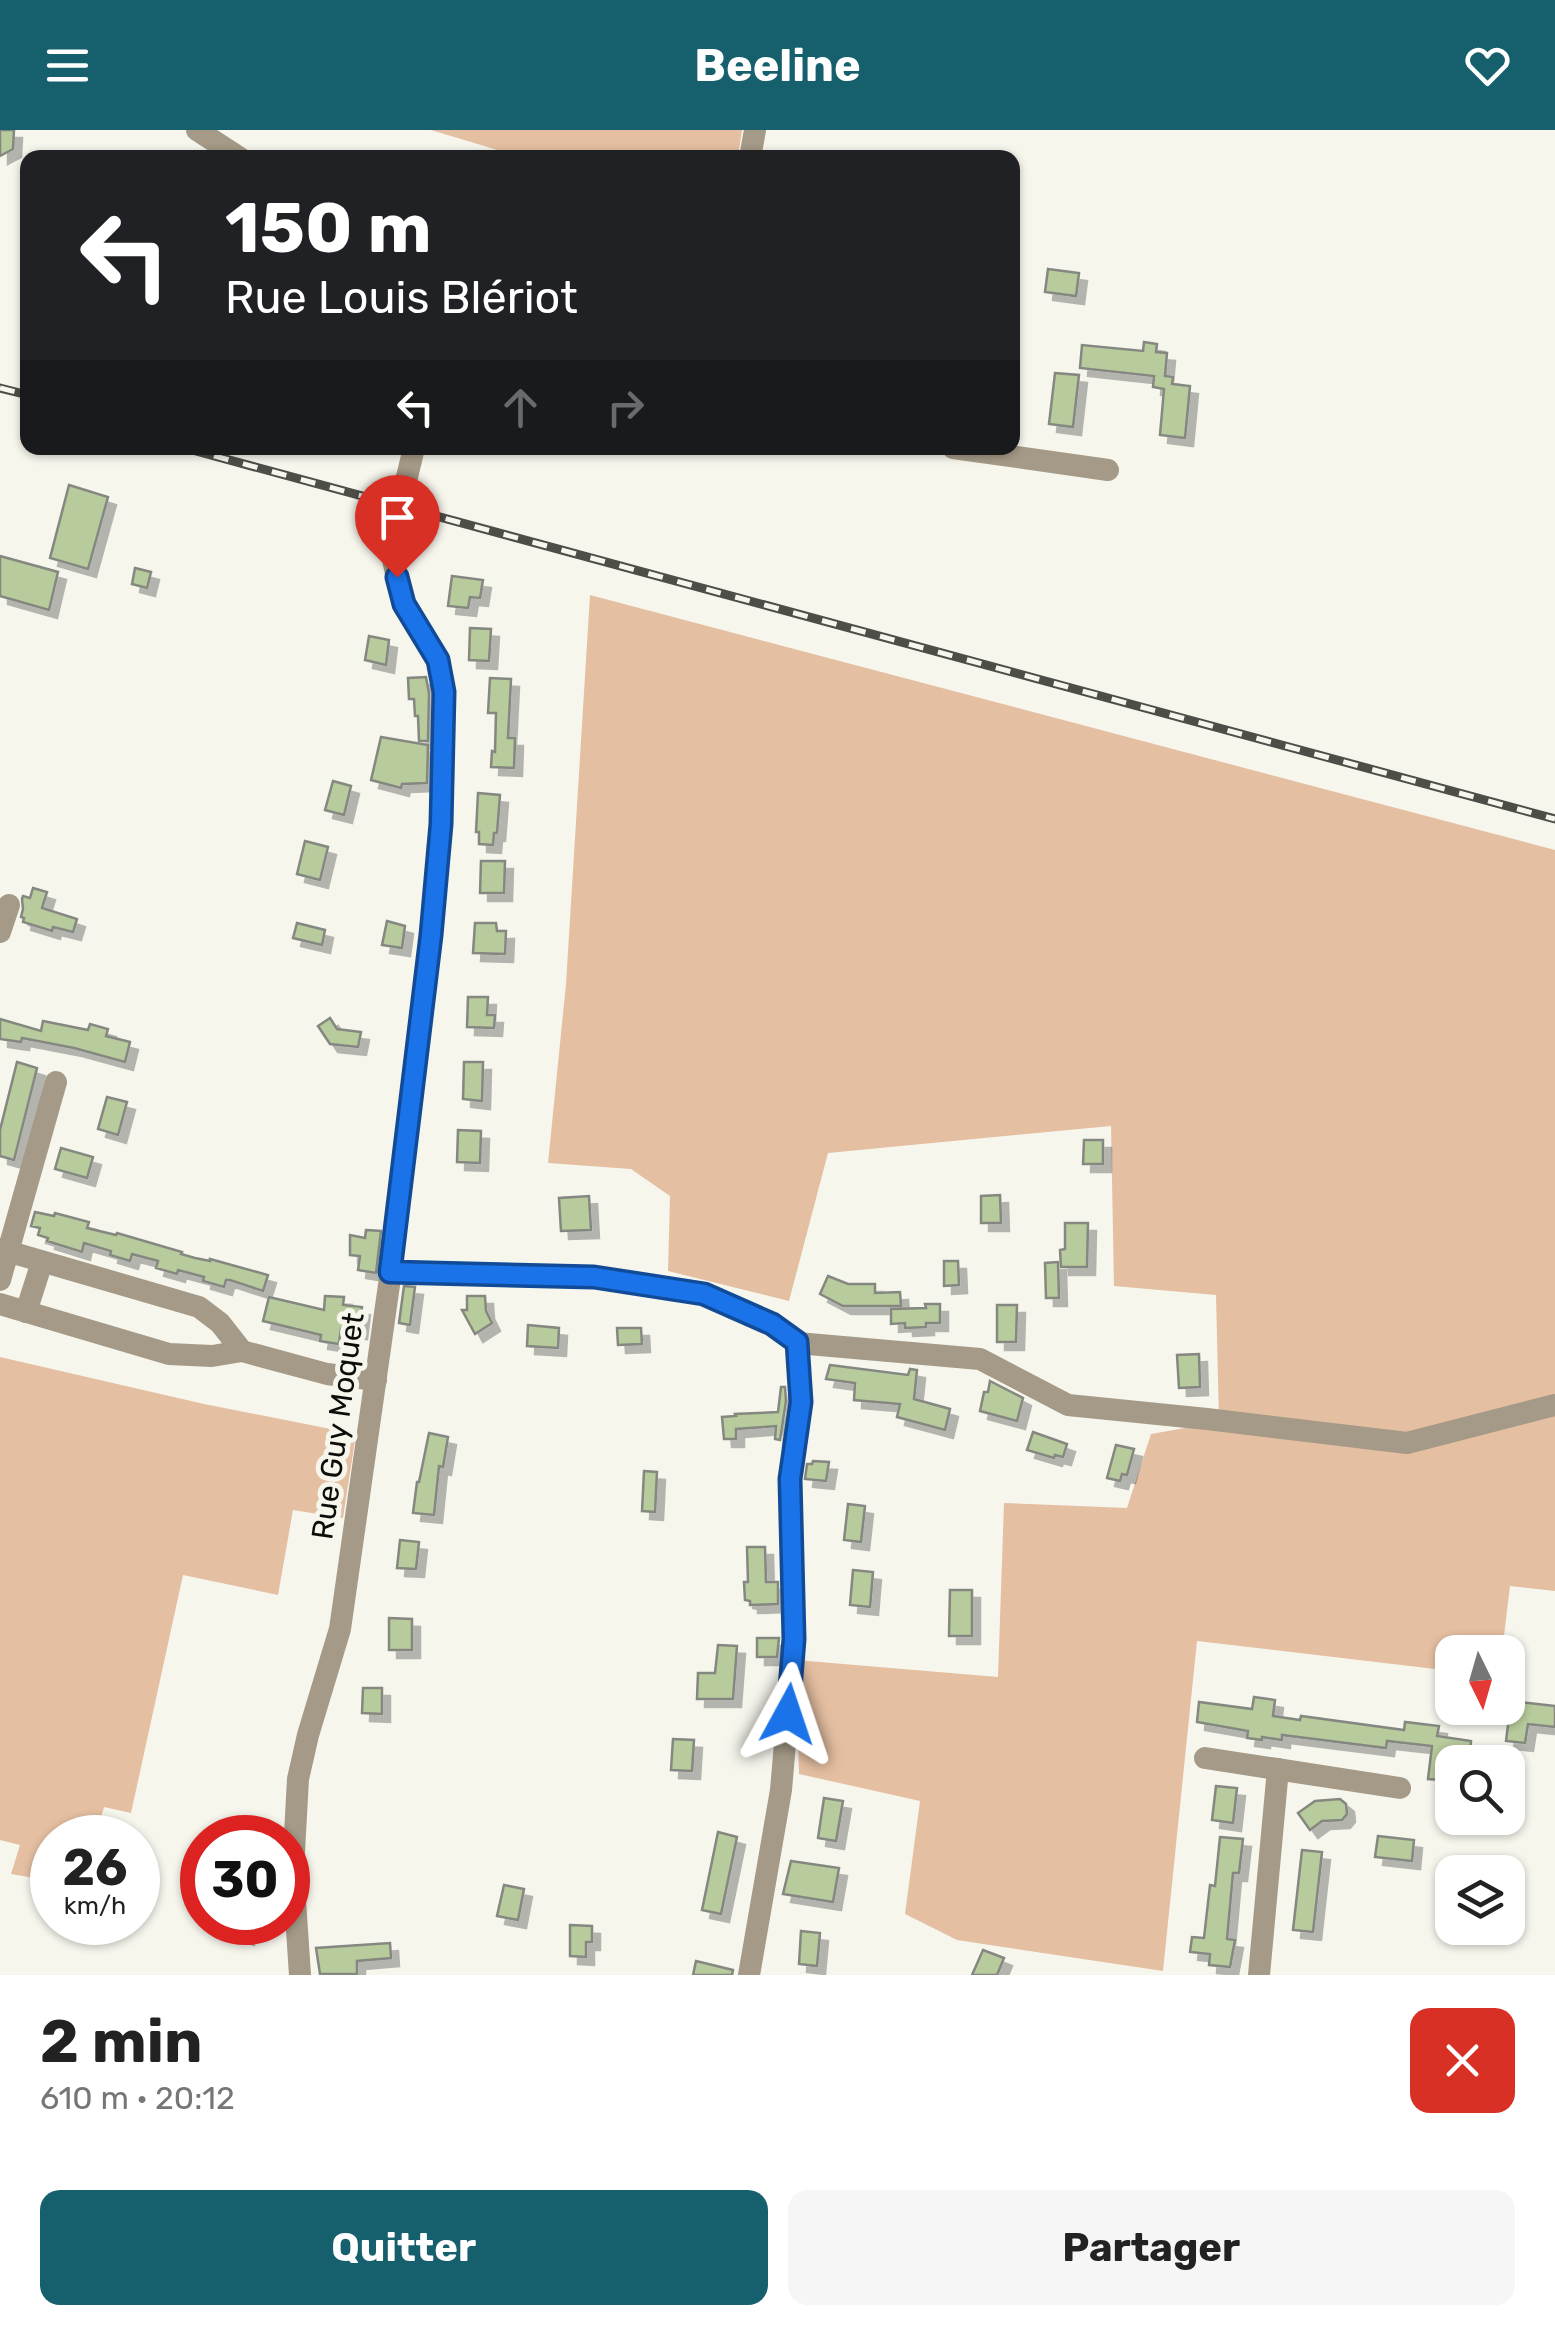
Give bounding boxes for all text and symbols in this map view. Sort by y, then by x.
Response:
icon: menu [40,38,95,93]
icon: heart [1460,38,1515,93]
text: Beeline [694,39,861,92]
text: 150 m [225,187,432,270]
icon: left [60,190,190,320]
text: Rue Louis Blériot [225,271,578,324]
icon: left [388,380,443,435]
icon: ahead [493,380,548,435]
icon: right [598,380,653,435]
pin [355,475,440,578]
icon: arrive [370,490,425,545]
street label: Rue Guy Moquet [304,1310,372,1542]
north arrow [1435,1635,1525,1725]
map controls [1435,1635,1525,1945]
position arrow [736,1662,840,1766]
button: search [1435,1745,1525,1835]
speed limit sign: 30 [180,1815,310,1945]
text: 26 [62,1838,128,1898]
button: layers [1435,1855,1525,1945]
text: km/h [64,1891,126,1920]
text: 2 min [40,2006,202,2077]
button: close [1410,2008,1515,2113]
text: 610 m · 20:12 [40,2079,235,2117]
button: Quitter [40,2190,768,2305]
button: Partager [788,2190,1515,2305]

